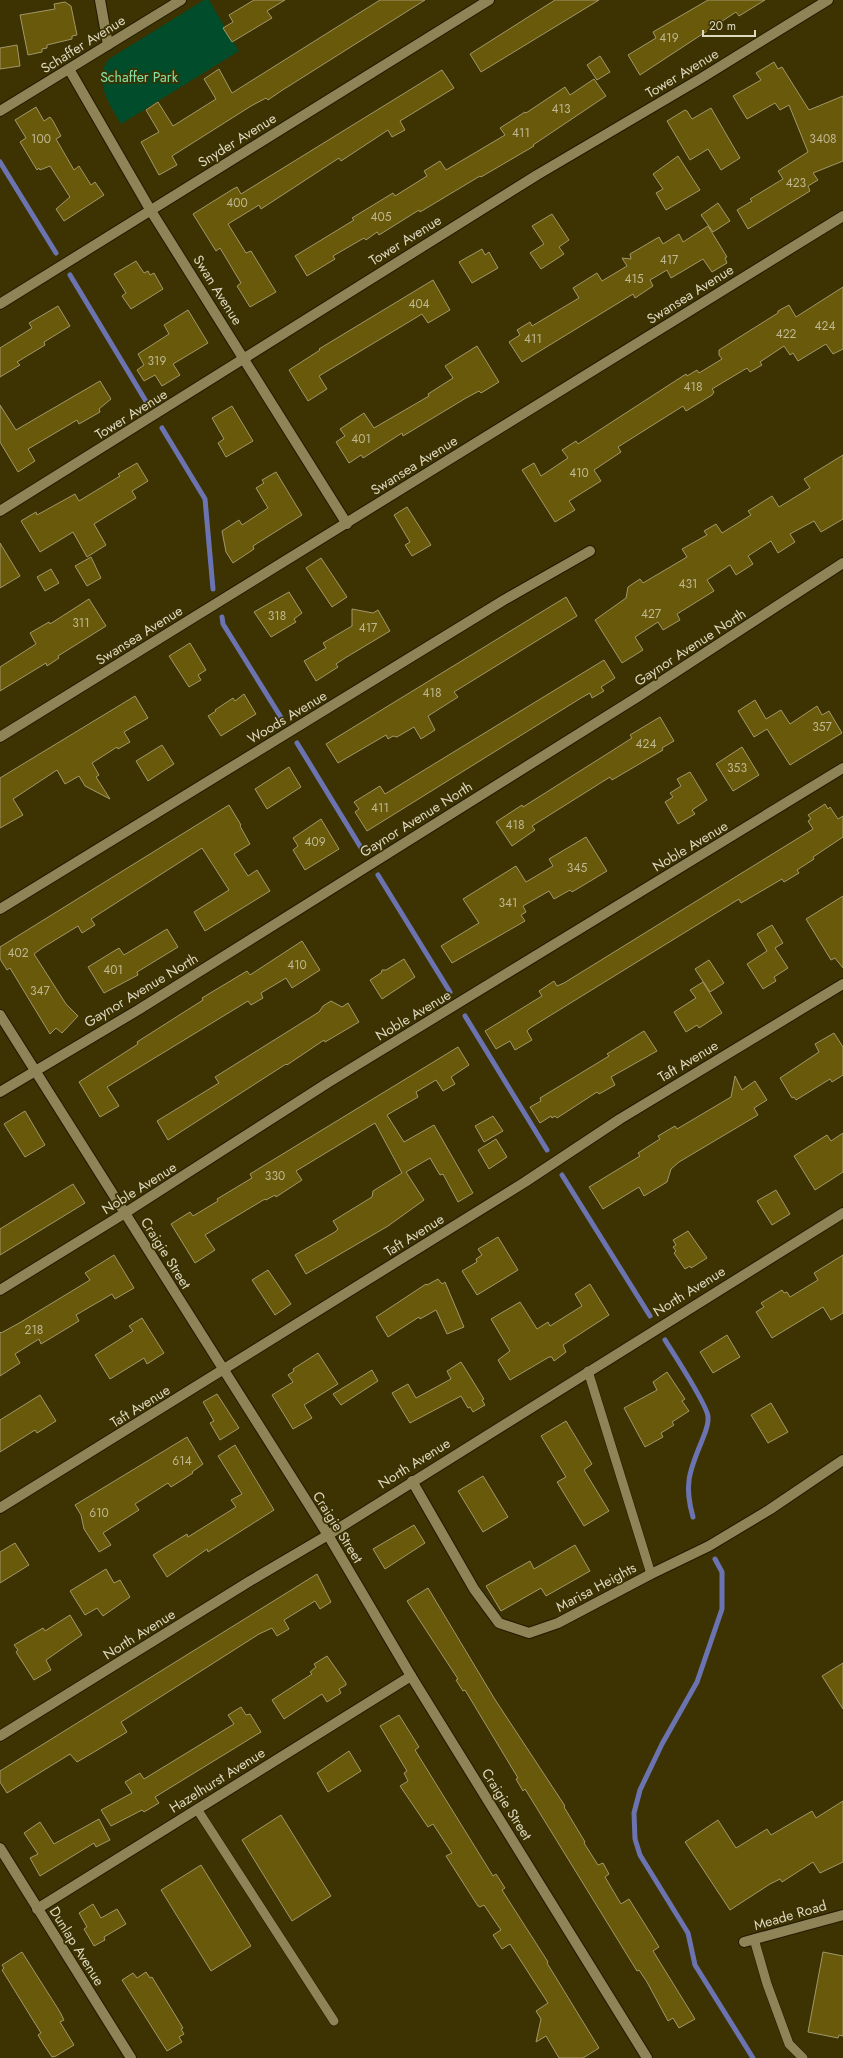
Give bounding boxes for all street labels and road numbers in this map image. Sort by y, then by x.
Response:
street label: Schaffer Avenue [37,10,129,78]
street label: Tower Avenue [642,43,722,103]
street label: Snyder Avenue [194,108,280,172]
street label: Tower Avenue [365,210,445,270]
street label: Swan Avenue [189,251,247,329]
street label: Swansea Avenue [643,259,737,329]
street label: Tower Avenue [91,384,171,444]
street label: Swansea Avenue [367,430,461,500]
street label: Swansea Avenue [92,600,186,670]
street label: Gaynor Avenue North [630,603,750,691]
street label: Woods Avenue [244,685,330,749]
street label: Gaynor Avenue North [356,776,476,862]
street label: Noble Avenue [649,816,731,876]
street label: Gaynor Avenue North [80,948,202,1032]
street label: Noble Avenue [372,985,454,1045]
street label: Taft Avenue [654,1035,722,1087]
street label: Noble Avenue [98,1157,180,1219]
street label: Taft Avenue [380,1209,448,1261]
street label: Craigie Street [136,1213,196,1293]
street label: North Avenue [649,1261,729,1321]
street label: Taft Avenue [106,1380,174,1432]
street label: North Avenue [374,1433,454,1493]
street label: Craigie Street [308,1487,368,1567]
street label: Marisa Heights [552,1557,640,1617]
street label: North Avenue [99,1604,179,1664]
street label: Hazelhurst Avenue [165,1742,269,1818]
street label: Craigie Street [477,1764,537,1844]
street label: Meade Road [751,1895,829,1935]
street label: Dunlap Avenue [45,1903,109,1989]

